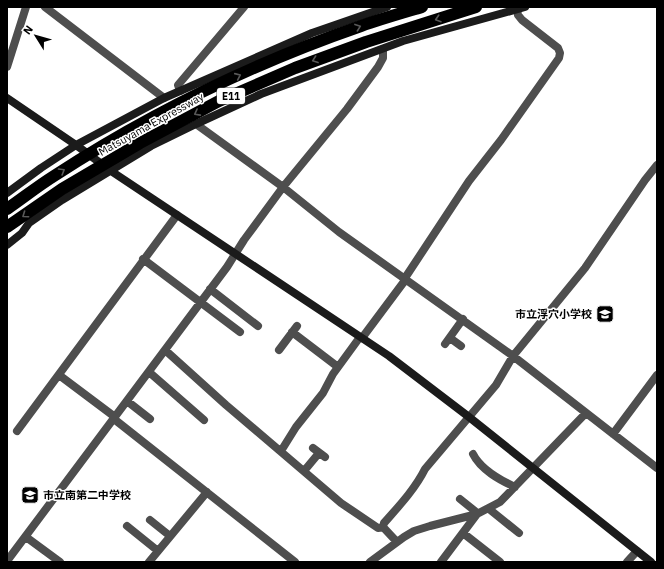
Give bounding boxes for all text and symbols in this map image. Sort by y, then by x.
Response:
one-way arrow [435,14,442,23]
north arrow [16,16,56,56]
text: N [20,23,36,37]
one-way arrow [355,23,362,32]
one-way arrow [312,56,319,64]
one-way arrow [233,73,241,81]
road number: E11 [217,88,245,104]
street label: Matsuyama Expressway [96,89,207,159]
one-way arrow [193,108,201,116]
one-way arrow [58,168,65,175]
one-way arrow [22,210,29,218]
school or university icon: 市立浮穴小学校 [595,304,615,324]
place label: 市立浮穴小学校 [515,307,592,321]
school or university icon: 市立南第二中学校 [20,485,40,505]
place label: 市立南第二中学校 [43,488,131,502]

